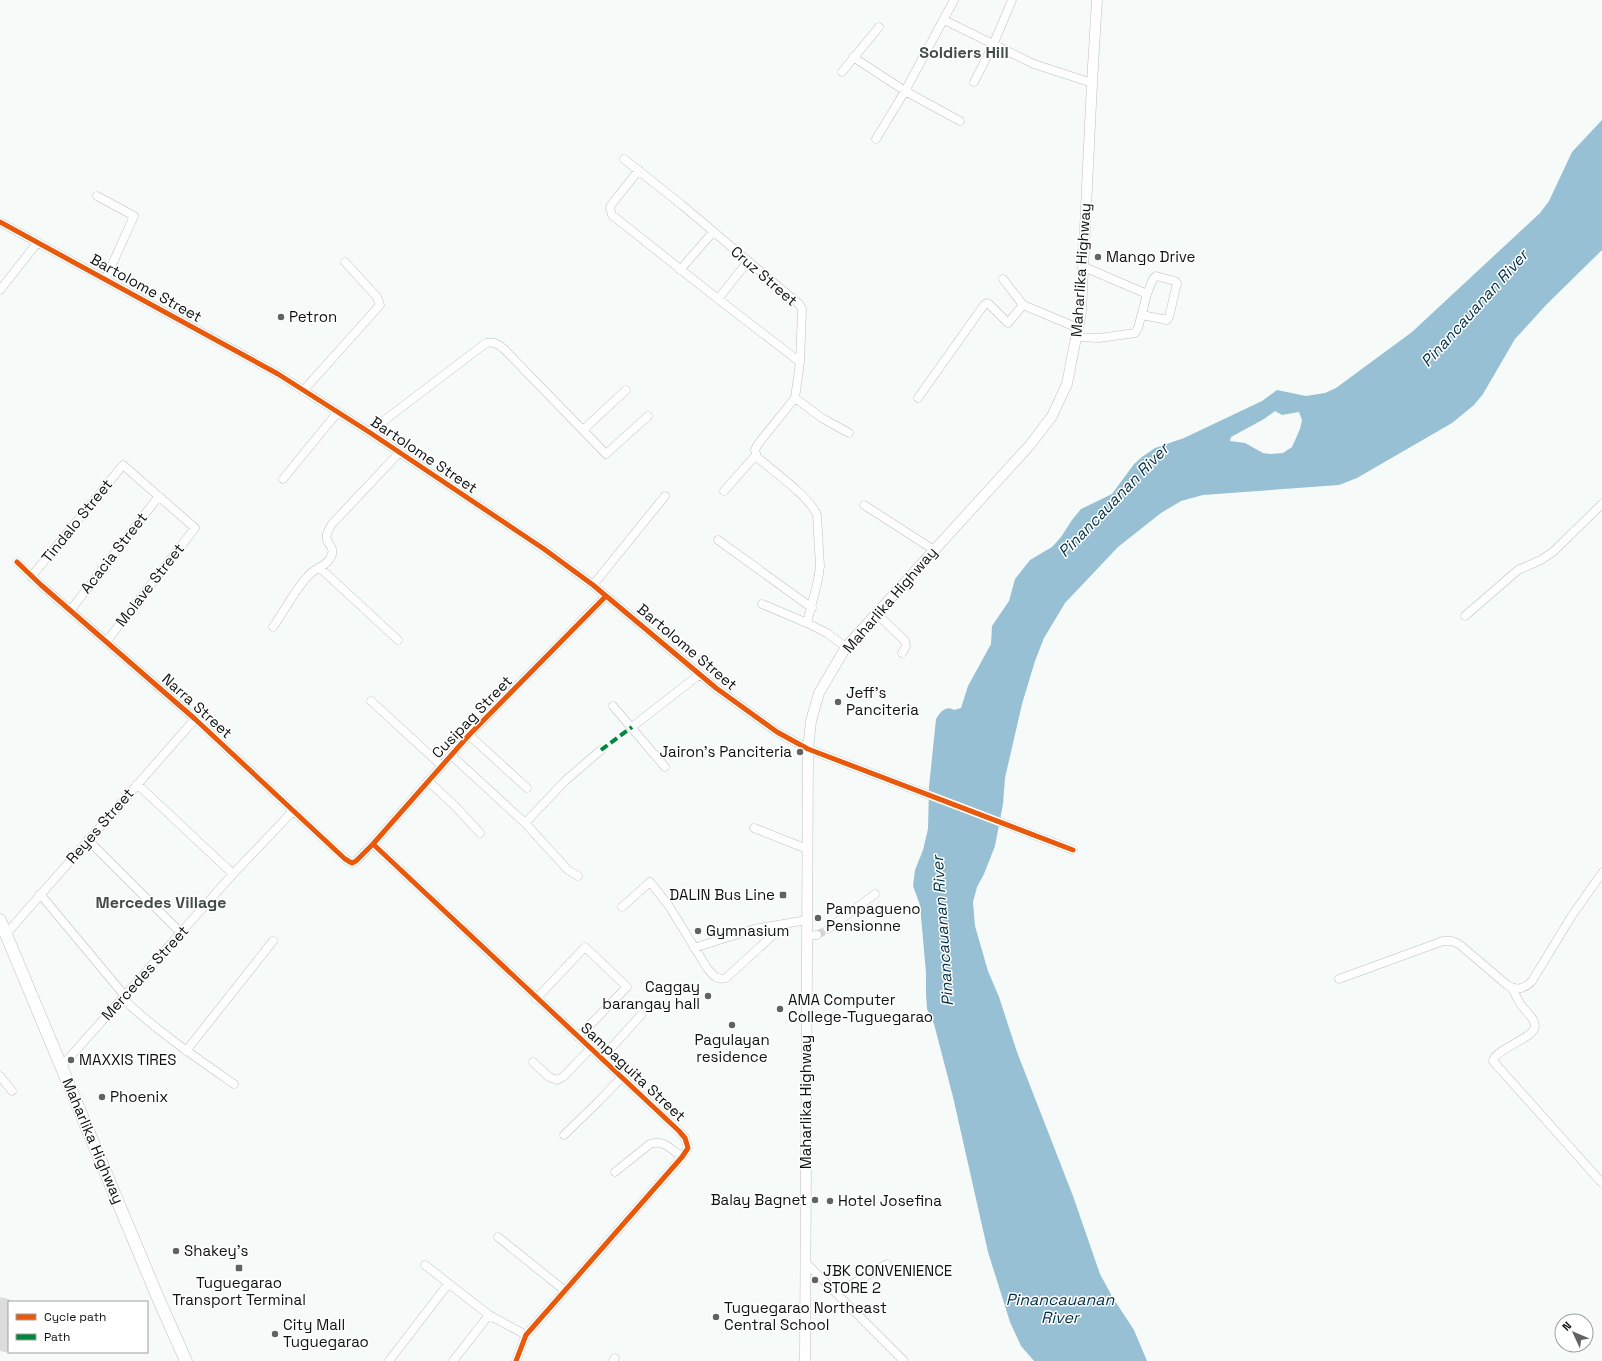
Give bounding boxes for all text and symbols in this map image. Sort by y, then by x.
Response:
district label: Soldiers Hill [919,42,1009,63]
street label: Maharlika Highway [1066,202,1095,338]
street label: Cruz Street [727,242,802,310]
water label: Pinancauanan River [1416,244,1534,371]
place label: Mango Drive [1106,247,1196,266]
street label: Bartolome Street [87,249,205,326]
marker: Mango Drive [1093,252,1103,262]
place label: Petron [289,307,337,326]
marker: Petron [276,312,286,322]
street label: Bartolome Street [367,412,481,497]
water label: Pinancauanan River [1053,437,1175,562]
street label: Tindalo Street [37,475,116,566]
street label: Acacia Street [76,508,151,597]
street label: Molave Street [111,539,188,630]
street label: Maharlika Highway [838,543,941,657]
street label: Bartolome Street [634,599,741,694]
street label: Narra Street [158,669,236,742]
street label: Cusipag Street [427,671,516,762]
place label: Jeff's Panciteria [846,683,919,719]
marker: Jeff's Panciteria [833,697,843,707]
place label: Jairon's Panciteria [660,742,792,761]
marker: Jairon's Panciteria [795,747,805,757]
street label: Reyes Street [62,784,138,867]
water label: Pinancauanan River [927,853,958,1007]
place label: DALIN Bus Line [669,885,775,904]
marker: DALIN Bus Line [778,890,788,900]
district label: Mercedes Village [96,892,226,913]
place label: Pampagueno Pensionne [826,899,921,935]
marker: Pampagueno Pensionne [813,913,823,923]
street label: Mercedes Street [97,921,192,1024]
place label: Gymnasium [706,921,789,940]
marker: Gymnasium [693,926,703,936]
place label: Caggay barangay hall [602,977,700,1013]
place label: AMA Computer College-Tuguegarao [788,990,933,1026]
marker: Caggay barangay hall [703,991,713,1001]
marker: AMA Computer College-Tuguegarao [775,1004,785,1014]
street label: Sampaguita Street [577,1018,690,1125]
marker: Pagulayan residence [727,1020,737,1030]
place label: Pagulayan residence [694,1030,770,1066]
street label: Maharlika Highway [796,1035,815,1169]
place label: MAXXIS TIRES [79,1050,176,1069]
marker: MAXXIS TIRES [66,1055,76,1065]
street label: Maharlika Highway [58,1075,128,1206]
place label: Phoenix [110,1087,168,1106]
marker: Phoenix [97,1092,107,1102]
place label: Balay Bagnet [711,1190,807,1209]
place label: Hotel Josefina [838,1191,942,1210]
marker: Balay Bagnet [810,1195,820,1205]
marker: Hotel Josefina [825,1196,835,1206]
place label: Shakey's [184,1241,248,1260]
marker: Shakey's [171,1246,181,1256]
place label: JBK CONVENIENCE STORE 2 [823,1261,952,1297]
marker: Tuguegarao Transport Terminal [234,1263,244,1273]
place label: Tuguegarao Transport Terminal [172,1273,306,1309]
marker: JBK CONVENIENCE STORE 2 [810,1275,820,1285]
water label: Pinancauanan River [1006,1289,1116,1328]
place label: Tuguegarao Northeast Central School [724,1298,887,1334]
legend [8,1301,148,1353]
text: Cycle path [44,1309,106,1325]
marker: Tuguegarao Northeast Central School [711,1312,721,1322]
north arrow [1554,1313,1594,1353]
place label: City Mall Tuguegarao [283,1315,369,1351]
text: N [1559,1319,1574,1334]
text: Path [44,1329,70,1345]
marker: City Mall Tuguegarao [270,1329,280,1339]

